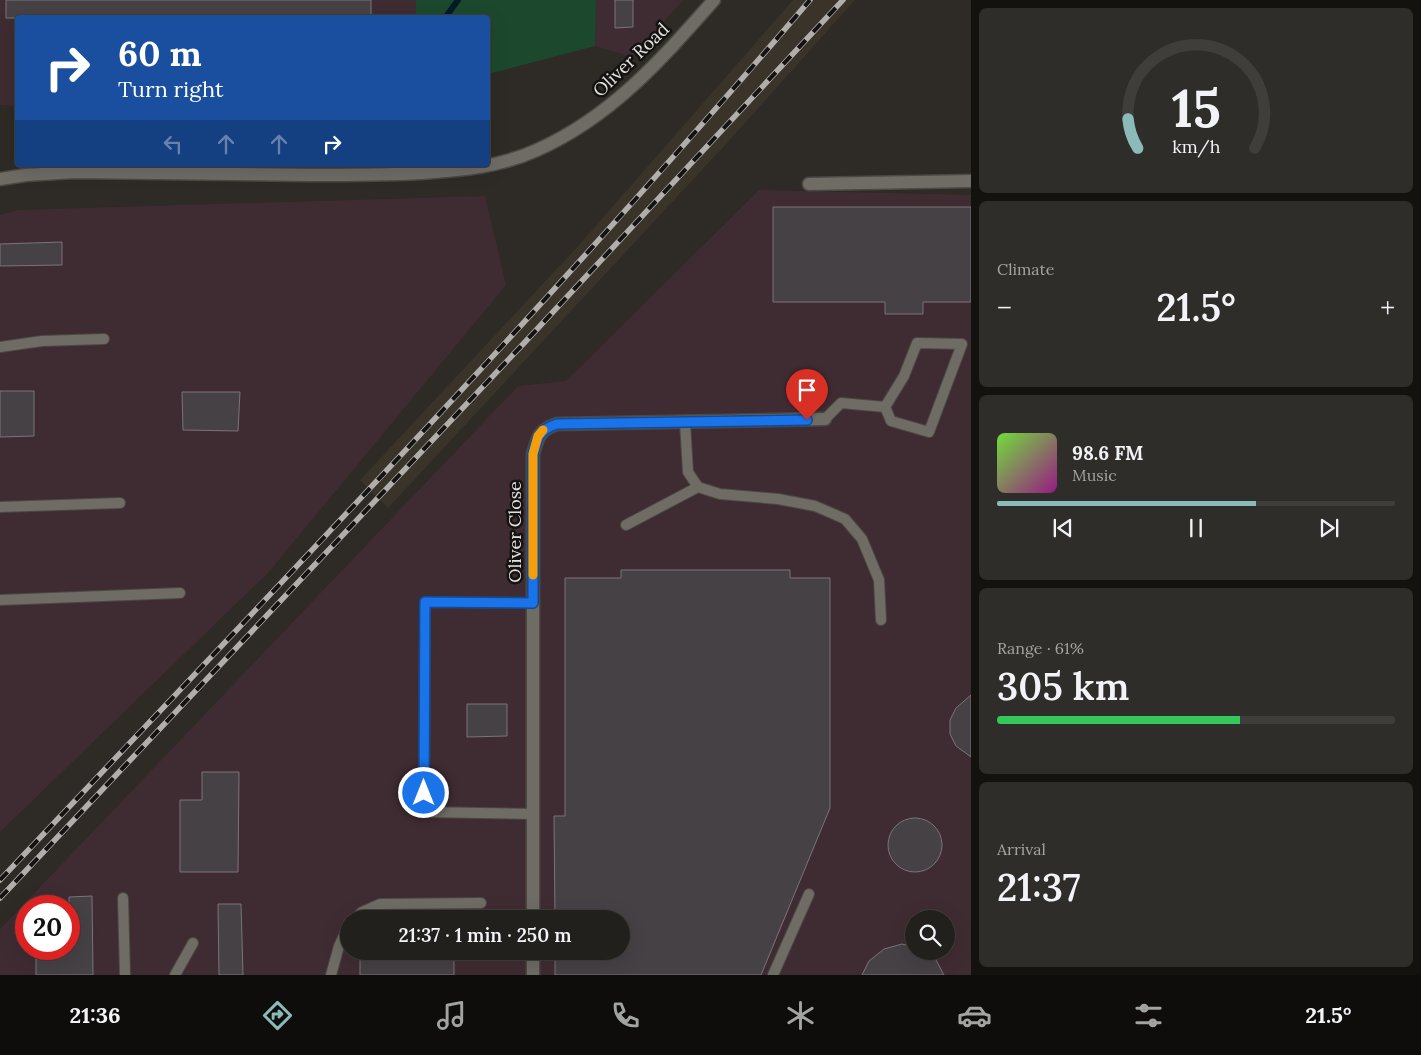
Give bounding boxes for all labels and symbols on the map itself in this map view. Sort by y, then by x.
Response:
street label: Oliver Road [588,17,674,102]
pin [786,369,828,420]
street label: Oliver Close [503,481,526,583]
position arrow [397,766,449,818]
speed limit sign: 20 [15,895,80,960]

